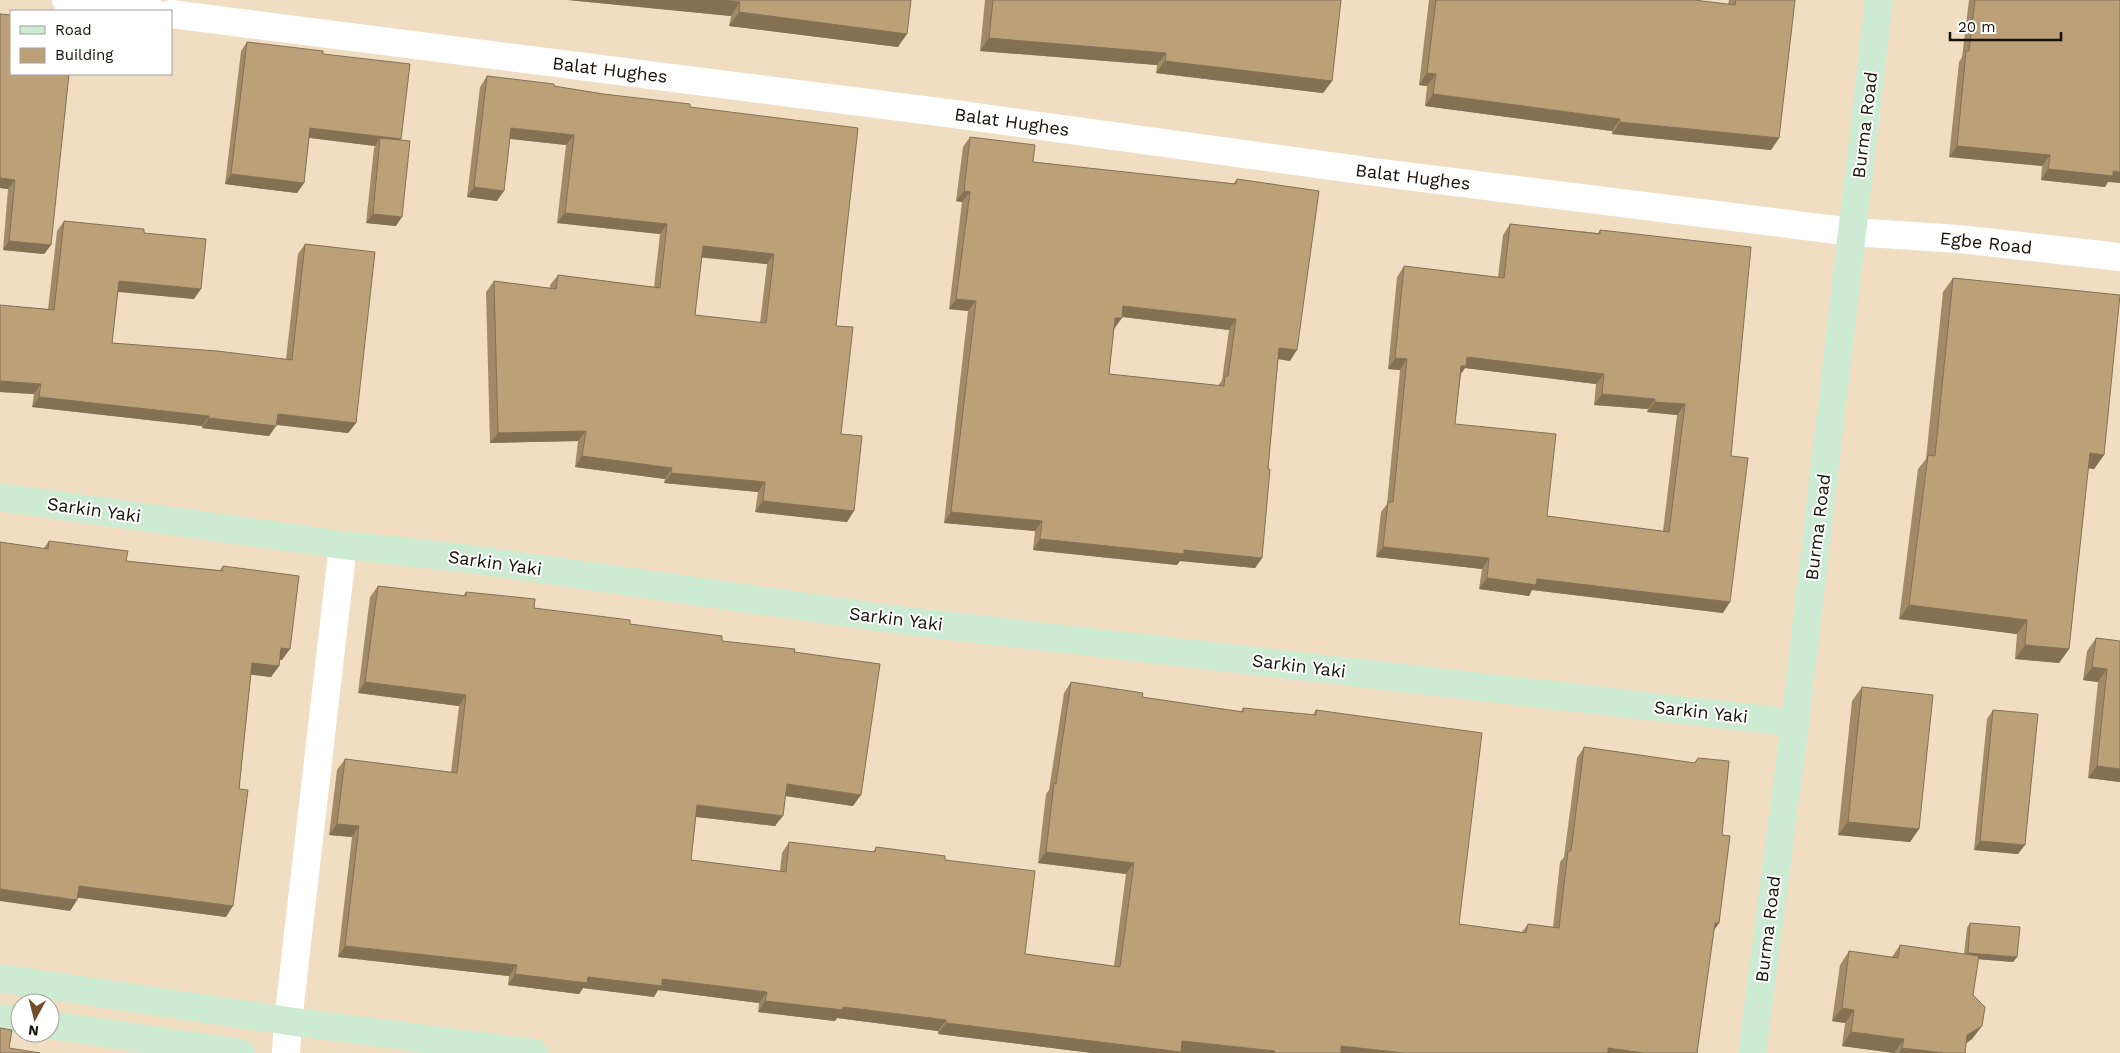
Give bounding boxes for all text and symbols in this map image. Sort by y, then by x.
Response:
legend [10,10,172,75]
scale bar [1950,10,2061,42]
text: 20 m [1958,18,1996,36]
text: Road [55,21,92,39]
text: Building [55,46,113,64]
street label: Balat Hughes [551,52,669,87]
street label: Burma Road [1848,70,1881,179]
street label: Balat Hughes [953,103,1071,140]
street label: Balat Hughes [1354,159,1472,194]
street label: Egbe Road [1939,227,2033,258]
street label: Burma Road [1801,472,1834,581]
street label: Sarkin Yaki [46,493,142,526]
street label: Sarkin Yaki [447,546,543,579]
street label: Sarkin Yaki [848,602,944,635]
street label: Sarkin Yaki [1251,649,1347,682]
street label: Sarkin Yaki [1653,696,1749,727]
street label: Burma Road [1751,874,1784,983]
north arrow [10,993,60,1043]
text: N [27,1022,40,1039]

